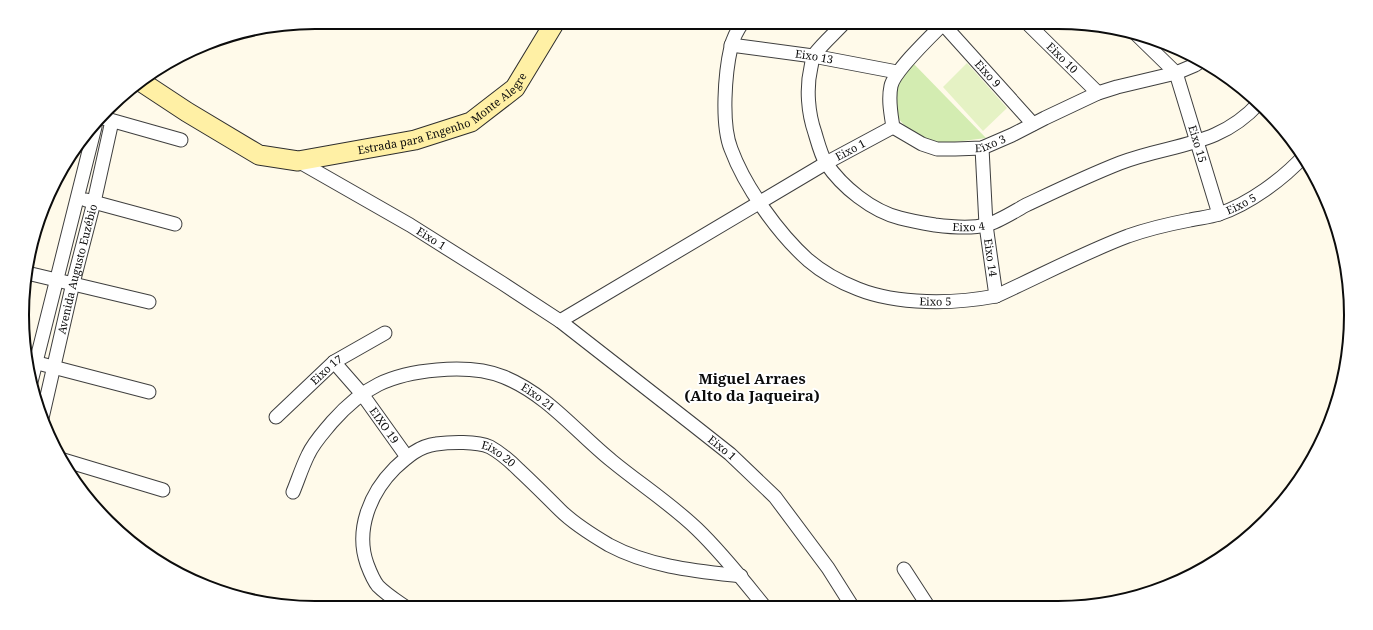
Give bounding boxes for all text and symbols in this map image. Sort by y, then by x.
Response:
street label: Eixo 10 [1044,39,1082,76]
street label: Eixo 13 [794,46,835,67]
street label: Eixo 9 [972,57,1005,90]
street label: Estrada para Engenho Monte Alegre [356,69,530,157]
street label: Eixo 15 [1185,123,1211,164]
street label: Eixo 3 [975,131,1008,155]
street label: Eixo 1 [832,135,868,164]
street label: Eixo 5 [1224,189,1259,218]
street label: Avenida Augusto Euzébio [54,202,100,335]
street label: Eixo 4 [952,218,986,234]
street label: Eixo 1 [414,223,449,253]
street label: Eixo 14 [981,237,1001,278]
street label: Eixo 5 [919,293,952,309]
street label: Eixo 17 [307,351,345,388]
district label: Miguel Arraes (Alto da Jaqueira) [684,368,820,405]
street label: Eixo 21 [519,379,558,414]
street label: EIXO 19 [367,404,403,446]
street label: Eixo 1 [705,432,740,463]
street label: Eixo 20 [480,437,519,470]

